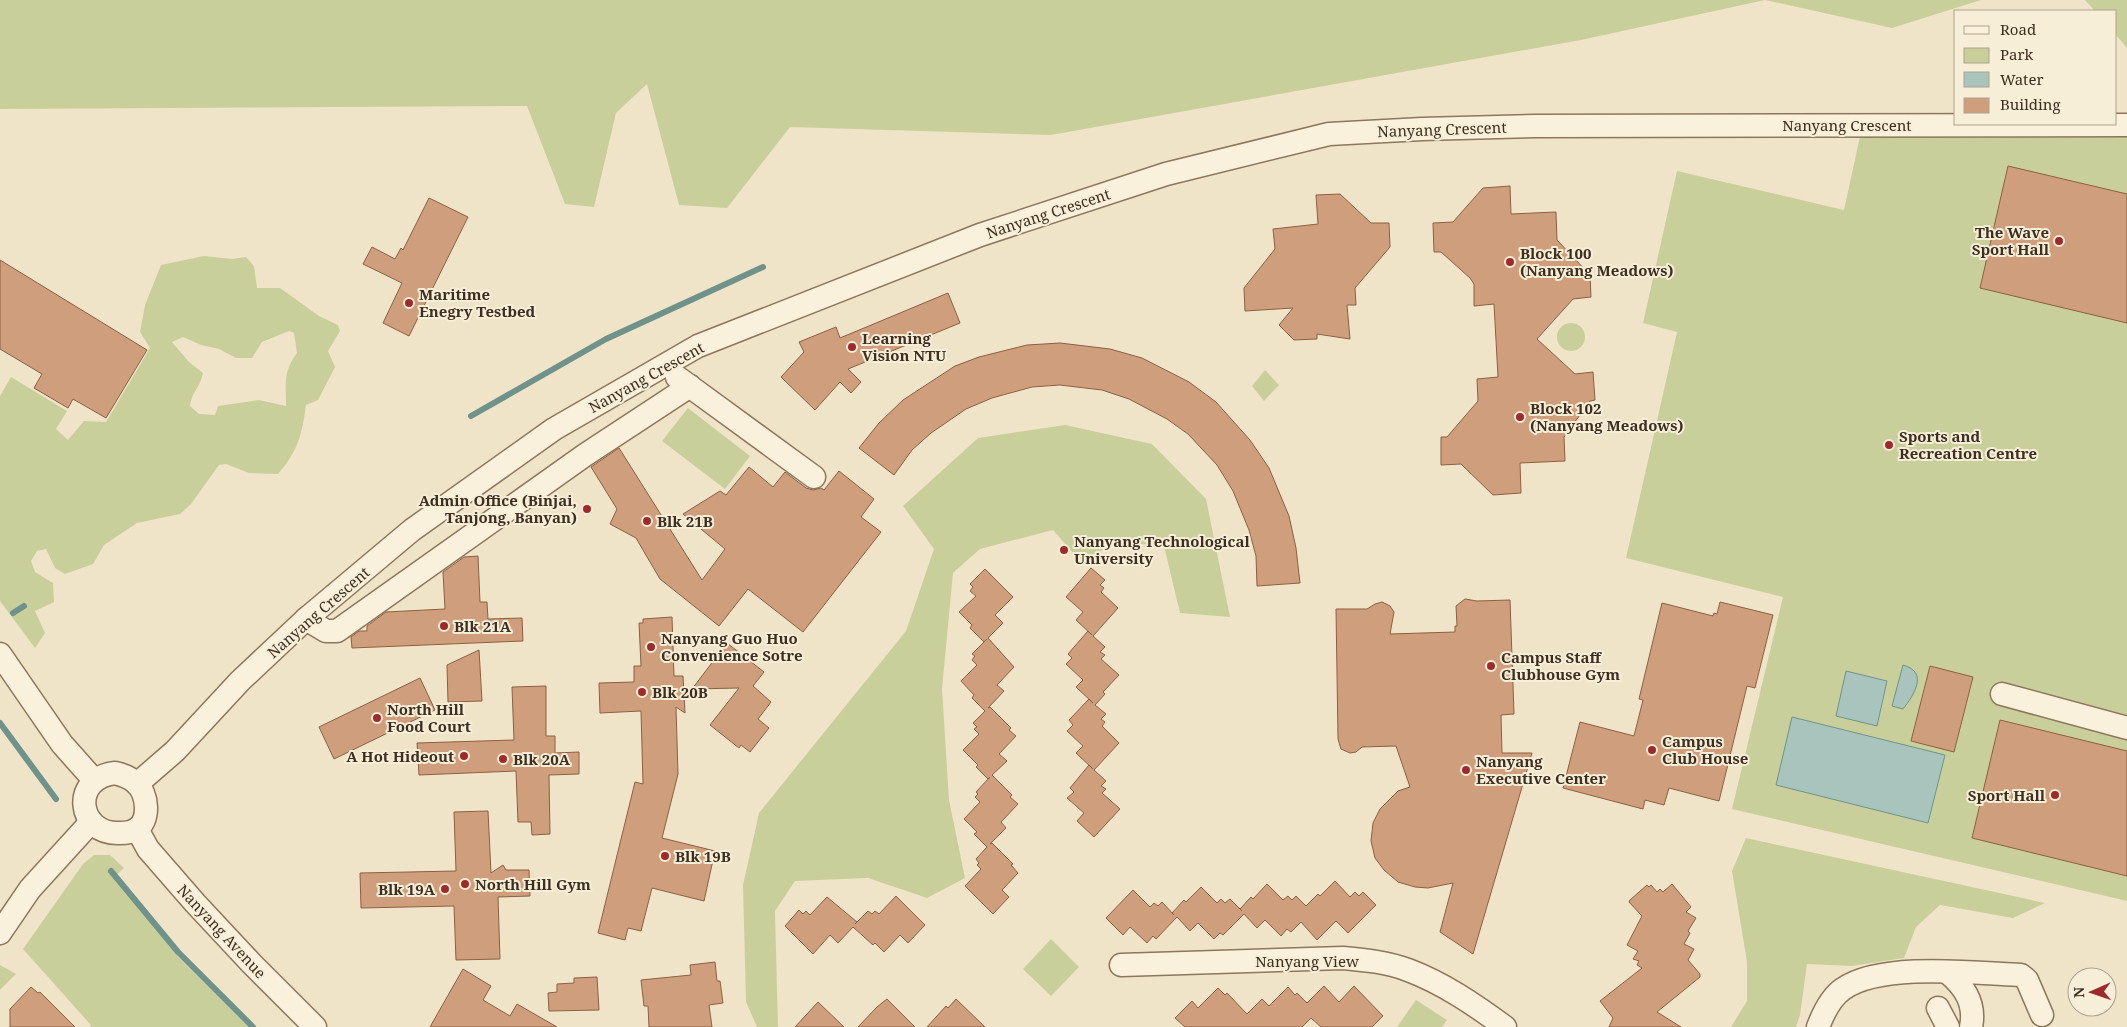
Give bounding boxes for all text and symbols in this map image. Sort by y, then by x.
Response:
legend [1954,10,2117,125]
text: Road [2000,19,2036,39]
text: Park [2000,44,2034,64]
text: Water [2000,69,2043,89]
text: Building [2000,94,2061,114]
street label: Nanyang Crescent [1782,115,1912,135]
street label: Nanyang Crescent [1377,117,1507,141]
street label: Nanyang Crescent [983,184,1113,242]
place label: The Wave Sport Hall [1972,222,2050,259]
marker: The Wave Sport Hall [2053,235,2065,247]
place label: Block 100 (Nanyang Meadows) [1520,243,1673,280]
marker: Block 100 (Nanyang Meadows) [1504,256,1516,268]
place label: Maritime Enegry Testbed [419,284,536,321]
marker: Maritime Enegry Testbed [403,297,415,309]
place label: Learning Vision NTU [862,328,946,365]
street label: Nanyang Crescent [585,337,707,417]
marker: Learning Vision NTU [846,341,858,353]
place label: Block 102 (Nanyang Meadows) [1530,398,1683,435]
marker: Block 102 (Nanyang Meadows) [1514,411,1526,423]
place label: Sports and Recreation Centre [1899,426,2037,463]
marker: Sports and Recreation Centre [1883,439,1895,451]
place label: Admin Office (Binjai, Tanjong, Banyan) [419,490,577,527]
marker: Admin Office (Binjai, Tanjong, Banyan) [581,503,593,515]
place label: Blk 21B [657,511,713,531]
marker: Blk 21B [641,515,653,527]
place label: Nanyang Technological University [1074,531,1251,568]
marker: Nanyang Technological University [1058,544,1070,556]
street label: Nanyang Crescent [263,562,373,662]
place label: Blk 21A [454,616,512,636]
marker: Blk 21A [438,620,450,632]
place label: Nanyang Guo Huo Convenience Sotre [661,628,803,665]
marker: Nanyang Guo Huo Convenience Sotre [645,641,657,653]
place label: Campus Staff Clubhouse Gym [1501,647,1620,684]
marker: Campus Staff Clubhouse Gym [1485,660,1497,672]
place label: Blk 20B [652,682,708,702]
marker: Blk 20B [636,686,648,698]
place label: North Hill Food Court [387,699,471,736]
marker: North Hill Food Court [371,712,383,724]
place label: Campus Club House [1662,731,1748,768]
marker: Campus Club House [1646,744,1658,756]
place label: A Hot Hideout [346,746,454,766]
place label: Blk 20A [513,749,571,769]
marker: A Hot Hideout [458,750,470,762]
place label: Nanyang Executive Center [1476,751,1606,788]
marker: Blk 20A [497,753,509,765]
marker: Nanyang Executive Center [1460,764,1472,776]
place label: Sport Hall [1968,785,2046,805]
marker: Sport Hall [2049,789,2061,801]
place label: Blk 19B [675,846,731,866]
marker: Blk 19B [659,850,671,862]
place label: North Hill Gym [475,874,591,894]
marker: North Hill Gym [459,878,471,890]
place label: Blk 19A [378,879,436,899]
street label: Nanyang Avenue [173,880,271,982]
marker: Blk 19A [439,883,451,895]
street label: Nanyang View [1255,951,1359,971]
north arrow [2067,967,2117,1017]
text: N [2069,987,2088,998]

